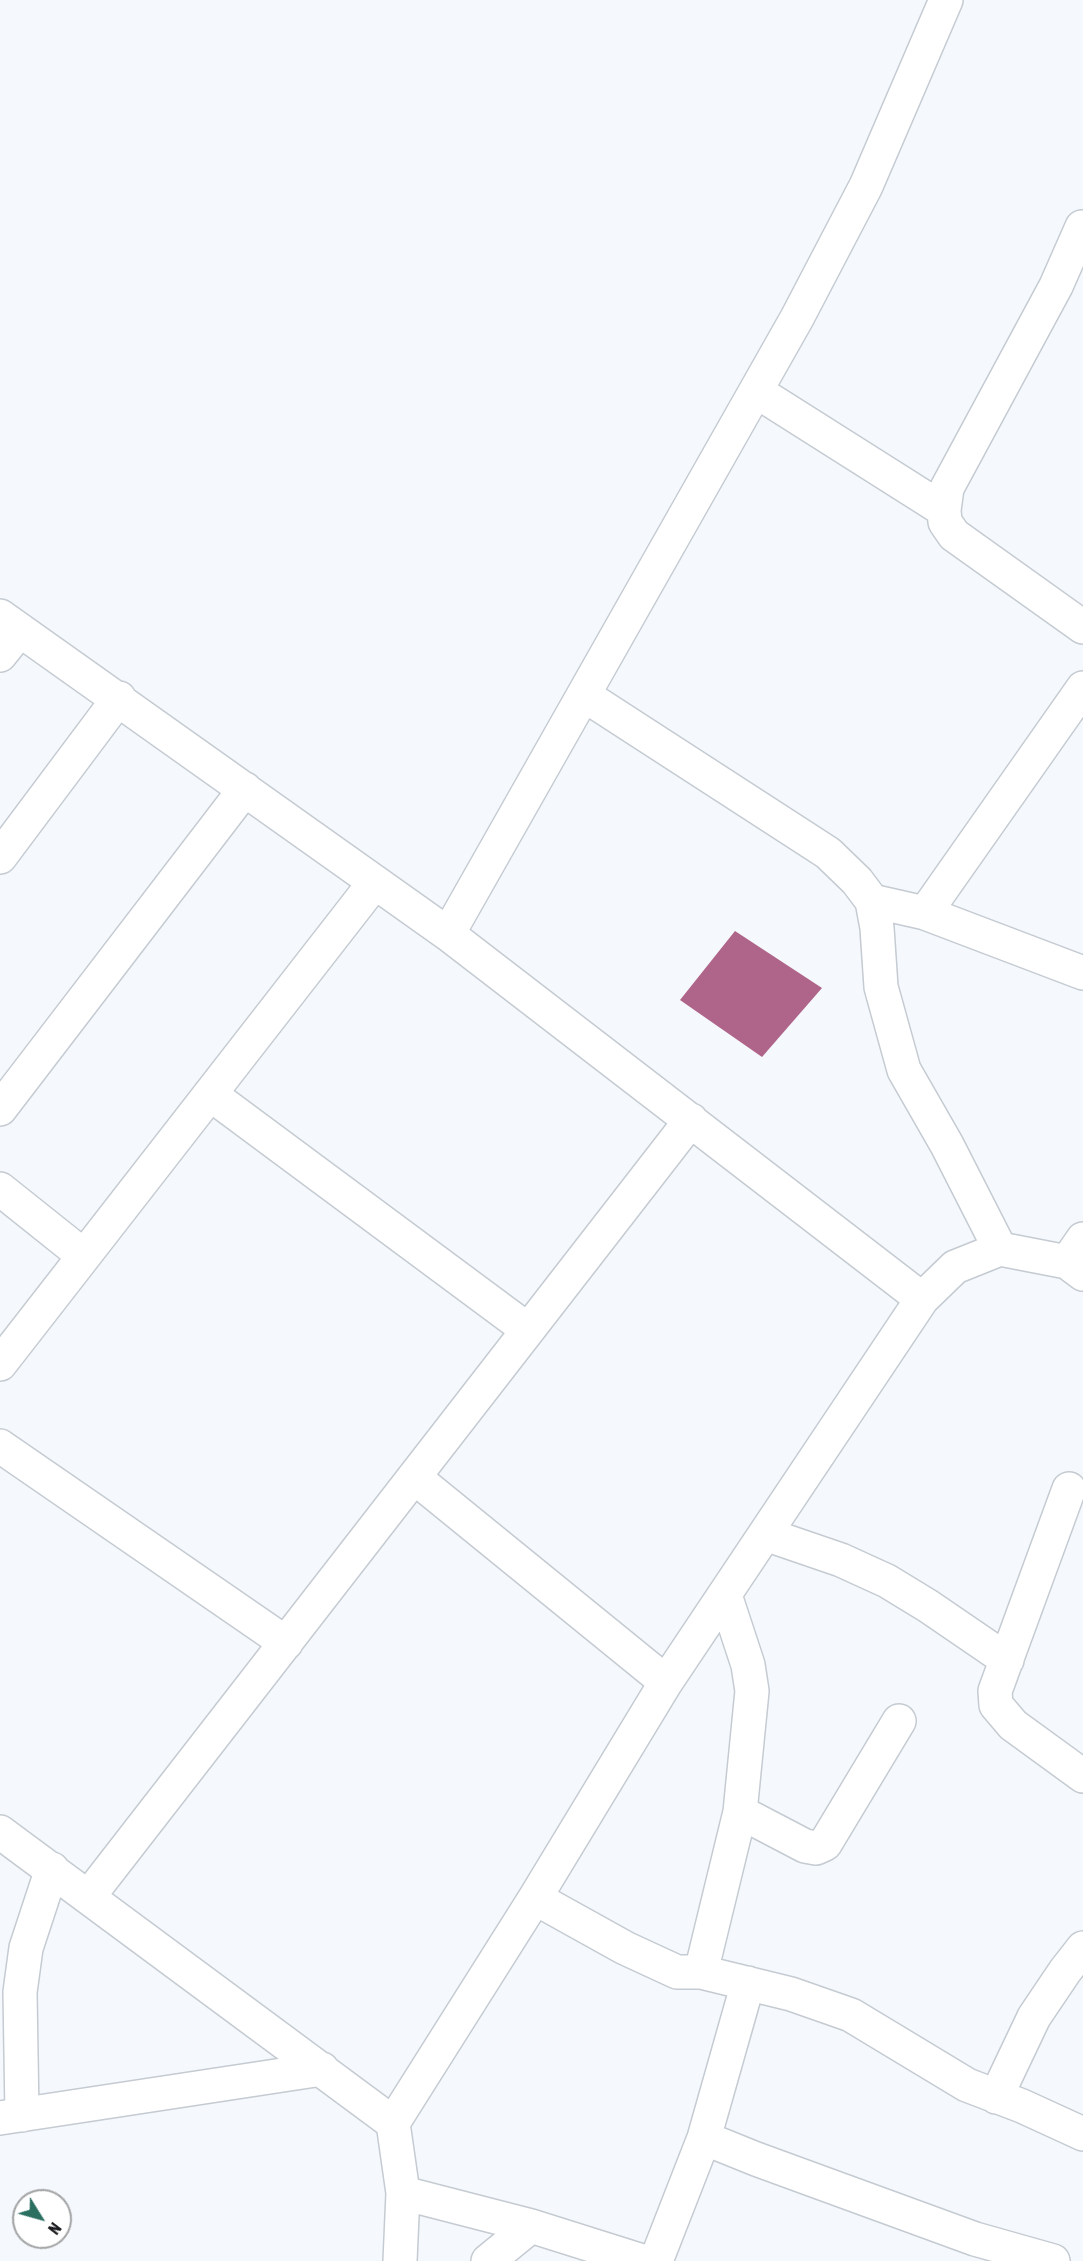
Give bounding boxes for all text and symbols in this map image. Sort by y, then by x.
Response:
north arrow [12,2189,72,2249]
text: N [45,2219,65,2238]

